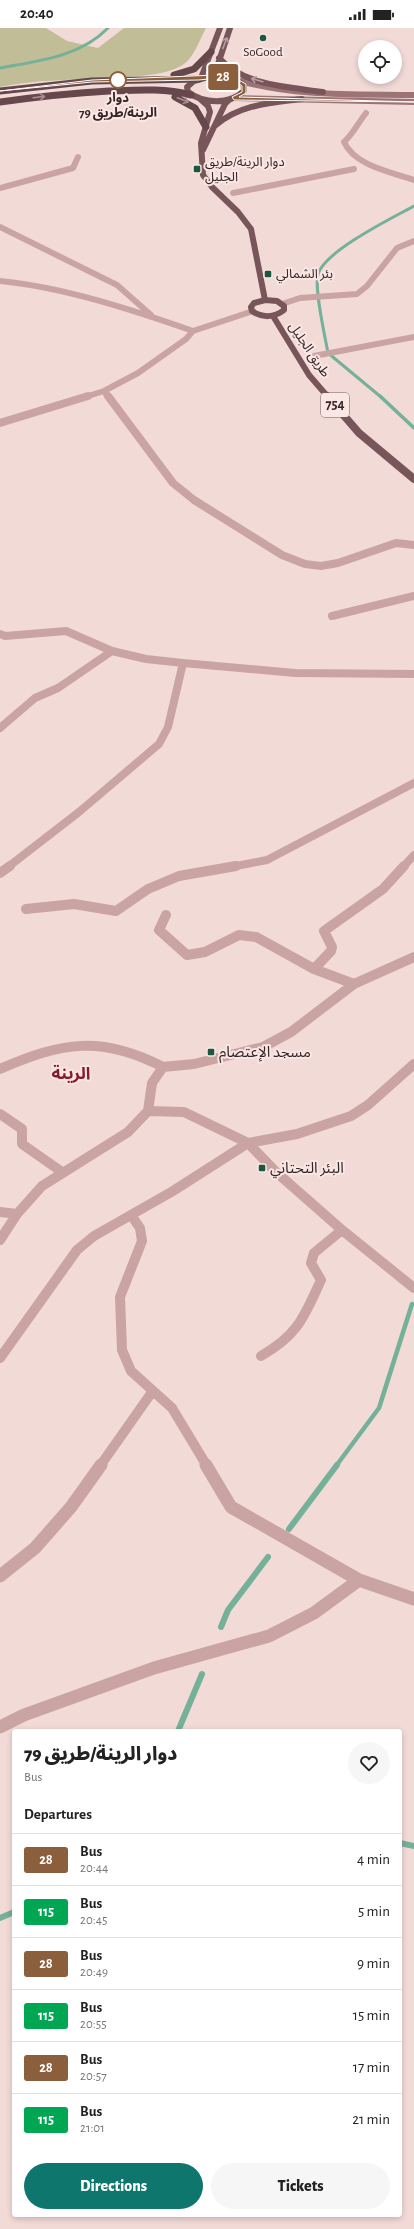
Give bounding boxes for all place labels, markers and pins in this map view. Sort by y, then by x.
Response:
marker: SoGood [258,33,268,43]
place label: SoGood [243,46,283,59]
marker: دوار الرينة/طريق 79 [109,71,127,89]
place label: دوار الرينة/طريق 79 [79,92,157,121]
place label: دوار الرينة/طريق الجليل [205,155,285,185]
marker: دوار الرينة/طريق الجليل [192,164,202,174]
place label: بئر الشمالي [276,268,333,284]
marker: بئر الشمالي [263,269,273,279]
place label: مسجد الإعتصام [219,1045,311,1063]
marker: مسجد الإعتصام [206,1047,216,1057]
place label: البئر التحتاني [270,1161,344,1179]
marker: البئر التحتاني [257,1163,267,1173]

